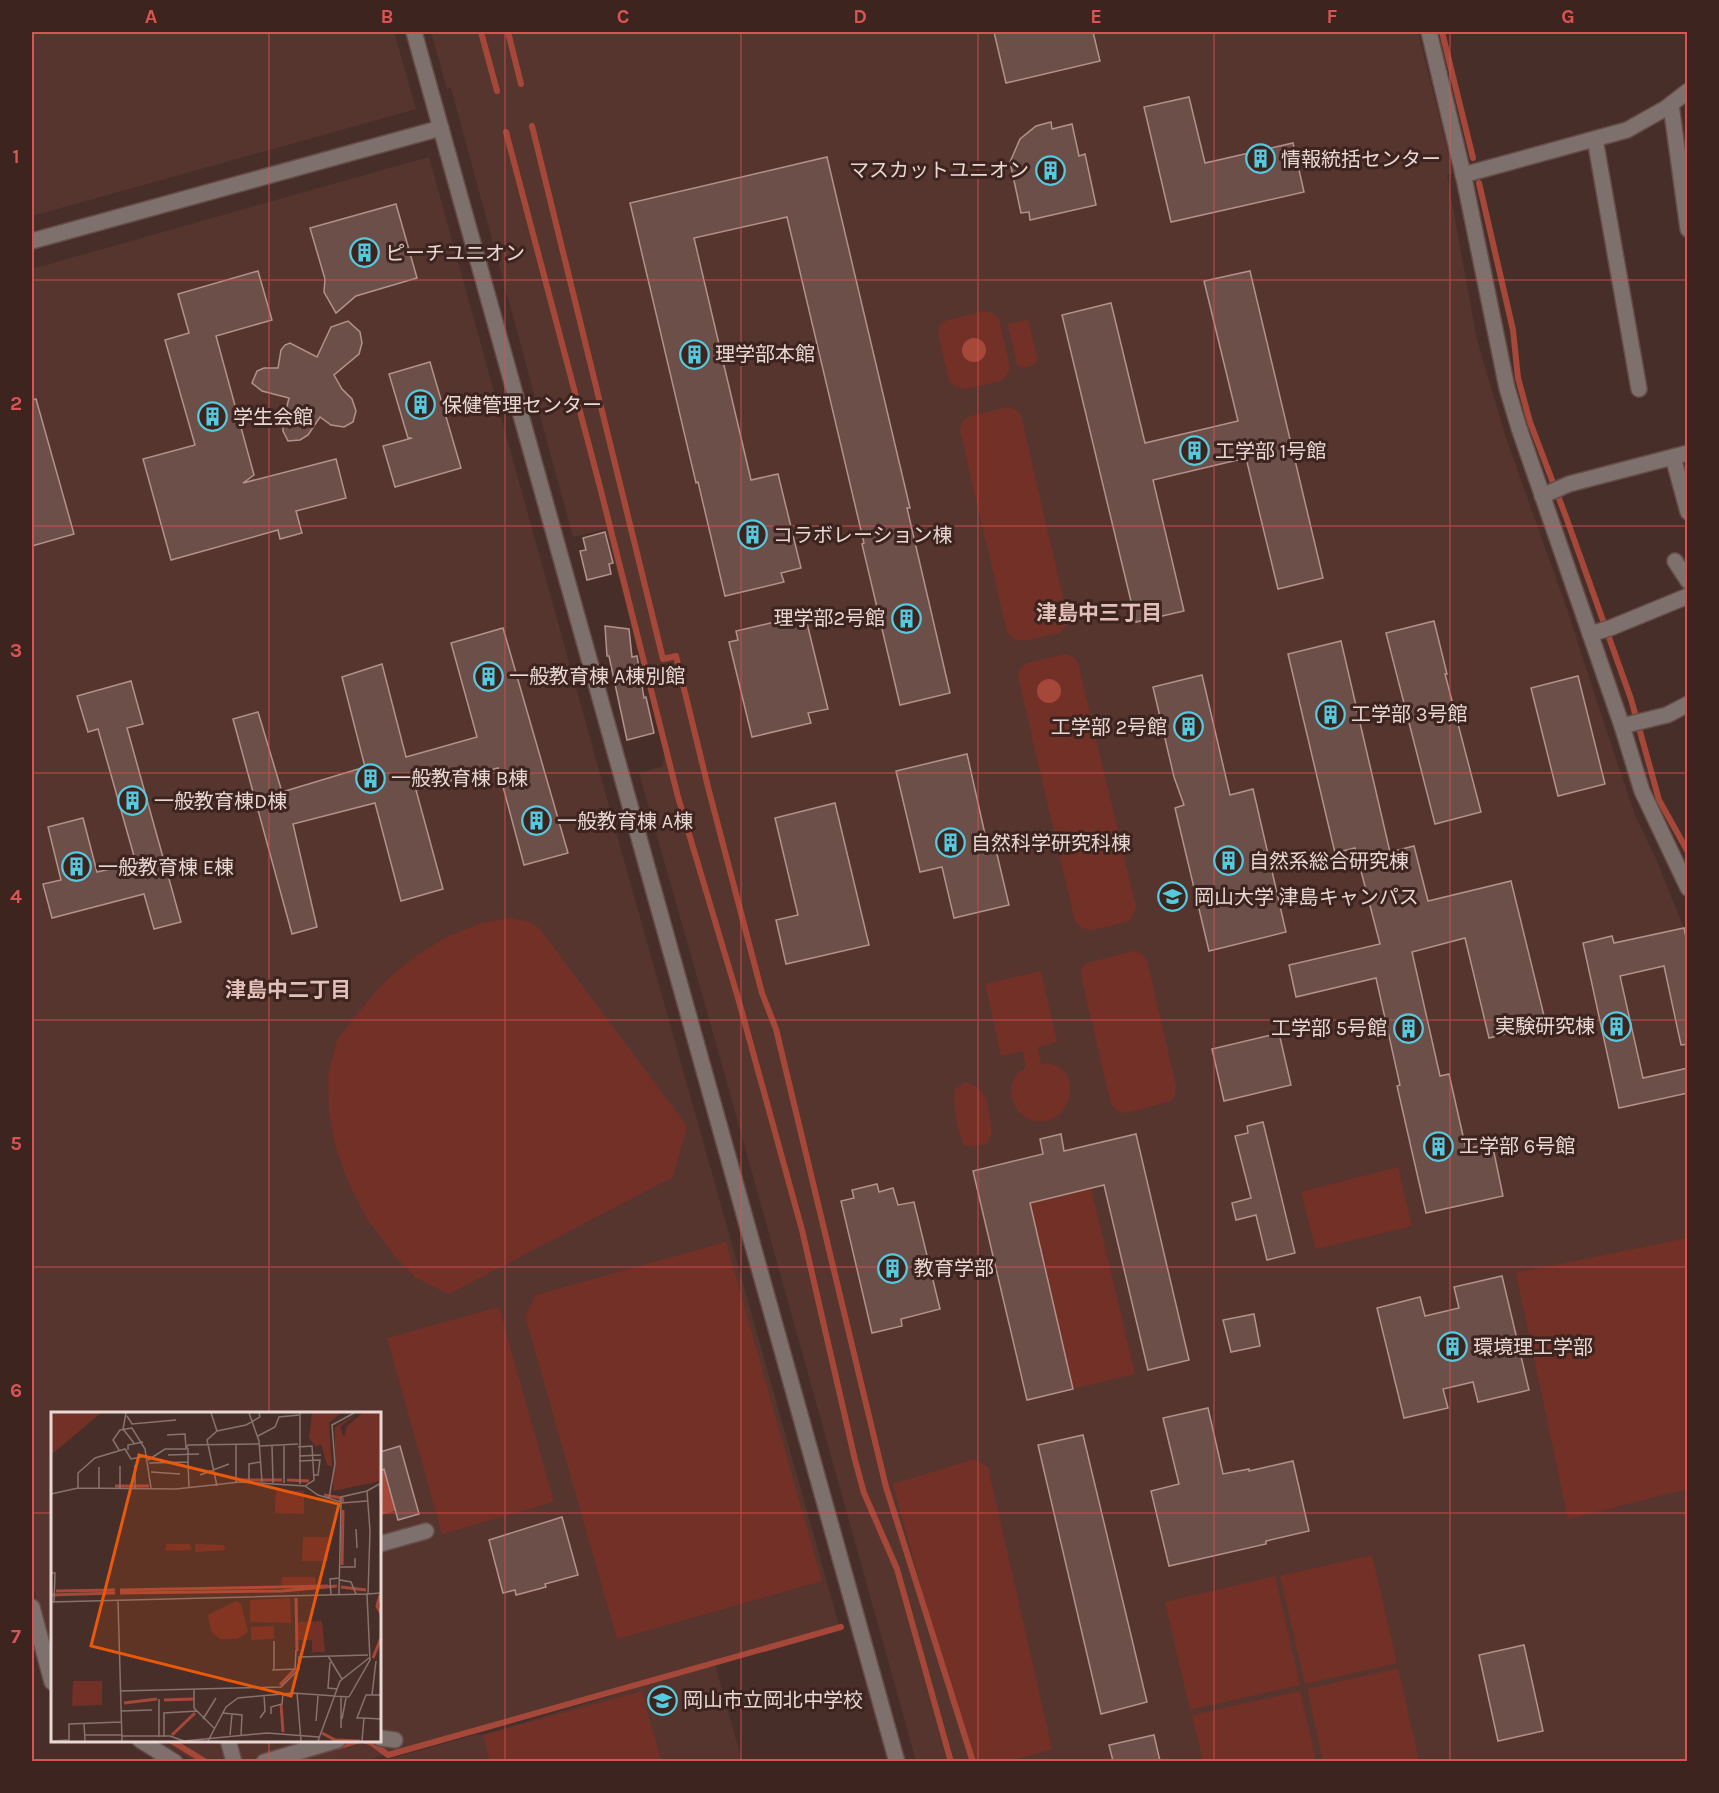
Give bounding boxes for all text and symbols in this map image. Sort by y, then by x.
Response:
text: A [145,5,158,28]
text: B [381,5,393,28]
text: C [617,5,629,28]
text: D [853,5,867,28]
text: E [1090,5,1102,28]
text: F [1327,5,1338,28]
text: G [1561,5,1575,28]
building icon: 情報統括センター [1244,143,1276,175]
text: 1 [12,145,20,168]
place label: 情報統括センター [1281,148,1441,171]
building icon: マスカットユニオン [1034,154,1066,186]
place label: マスカットユニオン [849,159,1029,182]
building icon: ピーチユニオン [348,237,380,269]
place label: ピーチユニオン [385,242,525,265]
building icon: 理学部本館 [678,338,710,370]
place label: 理学部本館 [715,343,815,366]
building icon: 保健管理センター [405,389,437,421]
text: 2 [10,392,22,415]
place label: 保健管理センター [442,394,602,417]
building icon: 学生会館 [196,401,228,433]
place label: 学生会館 [233,406,313,429]
building icon: 工学部 1号館 [1178,435,1210,467]
place label: 工学部 1号館 [1215,440,1326,463]
building icon: コラボレーション棟 [736,519,768,551]
place label: コラボレーション棟 [773,524,953,547]
district label: 津島中三丁目 [1036,601,1162,625]
building icon: 理学部2号館 [890,602,922,634]
place label: 理学部2号館 [773,607,885,630]
text: 3 [10,639,22,662]
building icon: 一般教育棟 A棟別館 [472,660,504,692]
place label: 一般教育棟 A棟別館 [509,665,685,688]
building icon: 工学部 3号館 [1314,698,1346,730]
place label: 工学部 3号館 [1351,703,1468,726]
building icon: 工学部 2号館 [1172,711,1204,743]
place label: 工学部 2号館 [1051,716,1167,739]
building icon: 一般教育棟 B棟 [354,762,386,794]
place label: 一般教育棟 B棟 [391,767,528,790]
building icon: 一般教育棟D棟 [117,785,149,817]
place label: 一般教育棟D棟 [154,790,287,813]
building icon: 一般教育棟 A棟 [520,805,552,837]
place label: 一般教育棟 A棟 [557,810,693,833]
building icon: 自然科学研究科棟 [934,827,966,859]
place label: 自然科学研究科棟 [971,832,1131,855]
building icon: 自然系総合研究棟 [1212,845,1244,877]
place label: 自然系総合研究棟 [1249,850,1409,873]
building icon: 一般教育棟 E棟 [61,851,93,883]
place label: 一般教育棟 E棟 [98,856,234,879]
school or university icon: 岡山大学 津島キャンパス [1157,881,1189,913]
text: 4 [10,885,22,908]
place label: 岡山大学 津島キャンパス [1194,886,1419,909]
district label: 津島中二丁目 [225,978,351,1002]
building icon: 実験研究棟 [1600,1010,1632,1042]
building icon: 工学部 5号館 [1392,1012,1424,1044]
place label: 実験研究棟 [1495,1015,1595,1038]
place label: 工学部 5号館 [1271,1017,1387,1040]
building icon: 工学部 6号館 [1422,1130,1454,1162]
text: 5 [10,1132,22,1155]
place label: 工学部 6号館 [1459,1135,1575,1158]
building icon: 教育学部 [877,1252,909,1284]
place label: 教育学部 [914,1257,994,1280]
building icon: 環境理工学部 [1436,1331,1468,1363]
place label: 環境理工学部 [1473,1336,1593,1359]
text: 6 [10,1379,22,1402]
inset map [51,1412,381,1742]
text: 7 [11,1625,21,1648]
school or university icon: 岡山市立岡北中学校 [646,1684,678,1716]
place label: 岡山市立岡北中学校 [683,1689,863,1712]

